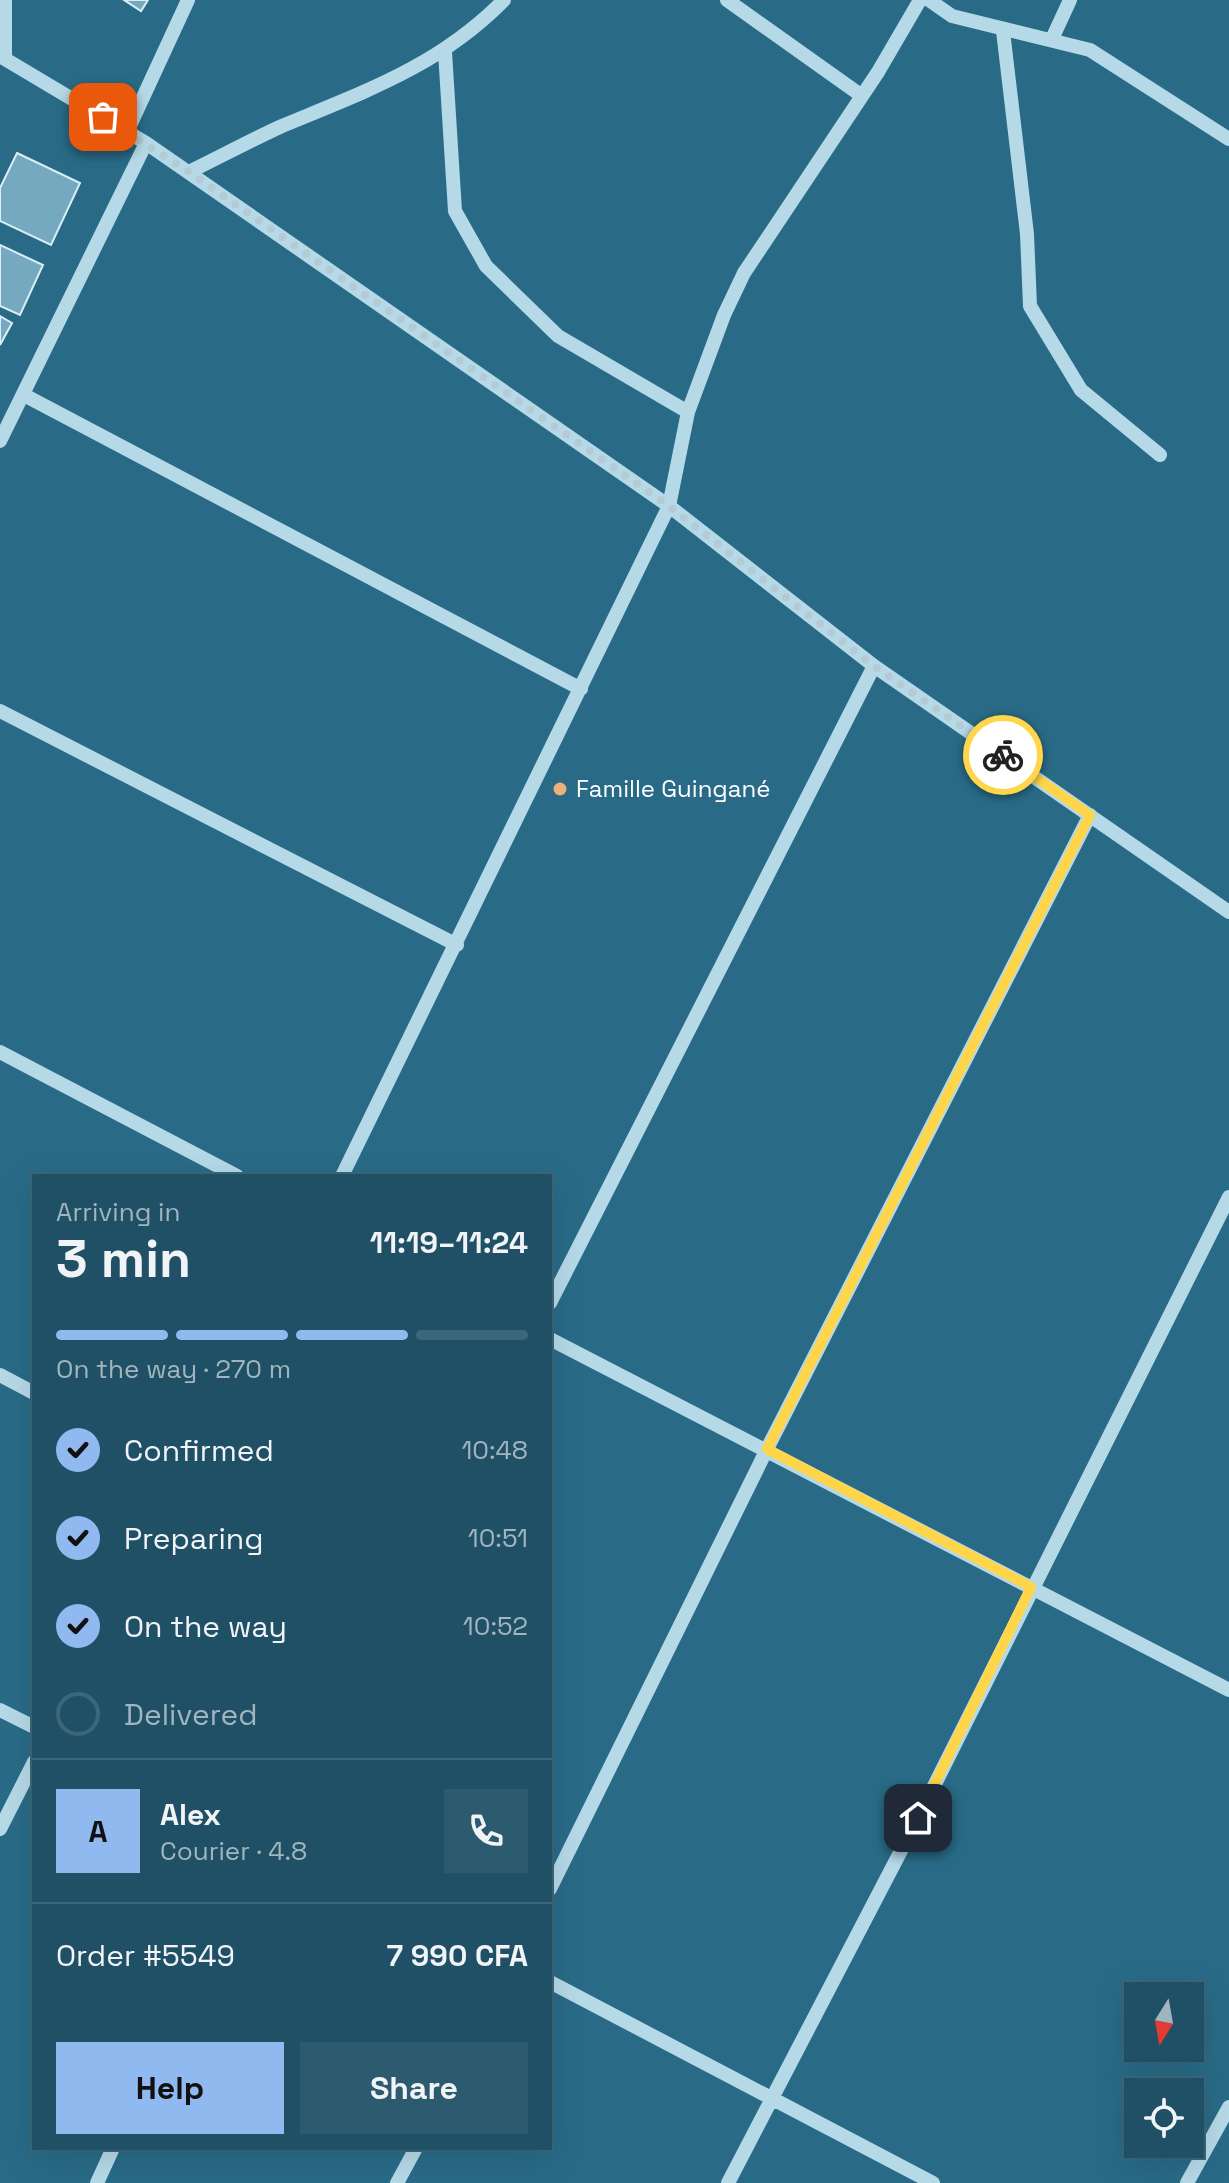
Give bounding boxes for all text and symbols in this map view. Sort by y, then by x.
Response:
pin [69,83,137,151]
icon: bag [81,95,125,139]
courier [963,715,1043,795]
icon: bike [981,733,1025,777]
place label: Famille Guingané [576,773,771,804]
marker: Famille Guingané [551,780,569,798]
text: Arriving in [56,1195,180,1229]
text: 11:19–11:24 [370,1223,528,1262]
text: 3 min [56,1226,191,1292]
text: On the way · 270 m [56,1352,291,1386]
icon: check [56,1428,100,1472]
text: Confirmed [124,1431,274,1470]
text: 10:48 [461,1433,528,1467]
icon: check [56,1516,100,1560]
text: Preparing [124,1519,263,1558]
text: 10:51 [468,1521,528,1555]
icon: check [56,1604,100,1648]
text: On the way [124,1607,287,1646]
text: 10:52 [463,1609,528,1643]
text: Delivered [124,1695,258,1734]
pin [884,1784,952,1852]
button: phone [444,1789,528,1873]
text: Alex [160,1795,221,1834]
icon: home [896,1796,940,1840]
text: A [88,1812,108,1851]
text: Courier · 4.8 [160,1834,307,1868]
text: Order #5549 [56,1936,235,1975]
text: 7 990 CFA [387,1936,528,1975]
north arrow [1124,1982,1204,2062]
map controls [1124,1982,1204,2158]
button: Help [56,2042,284,2134]
button: Share [300,2042,528,2134]
button: locate [1124,2078,1204,2158]

